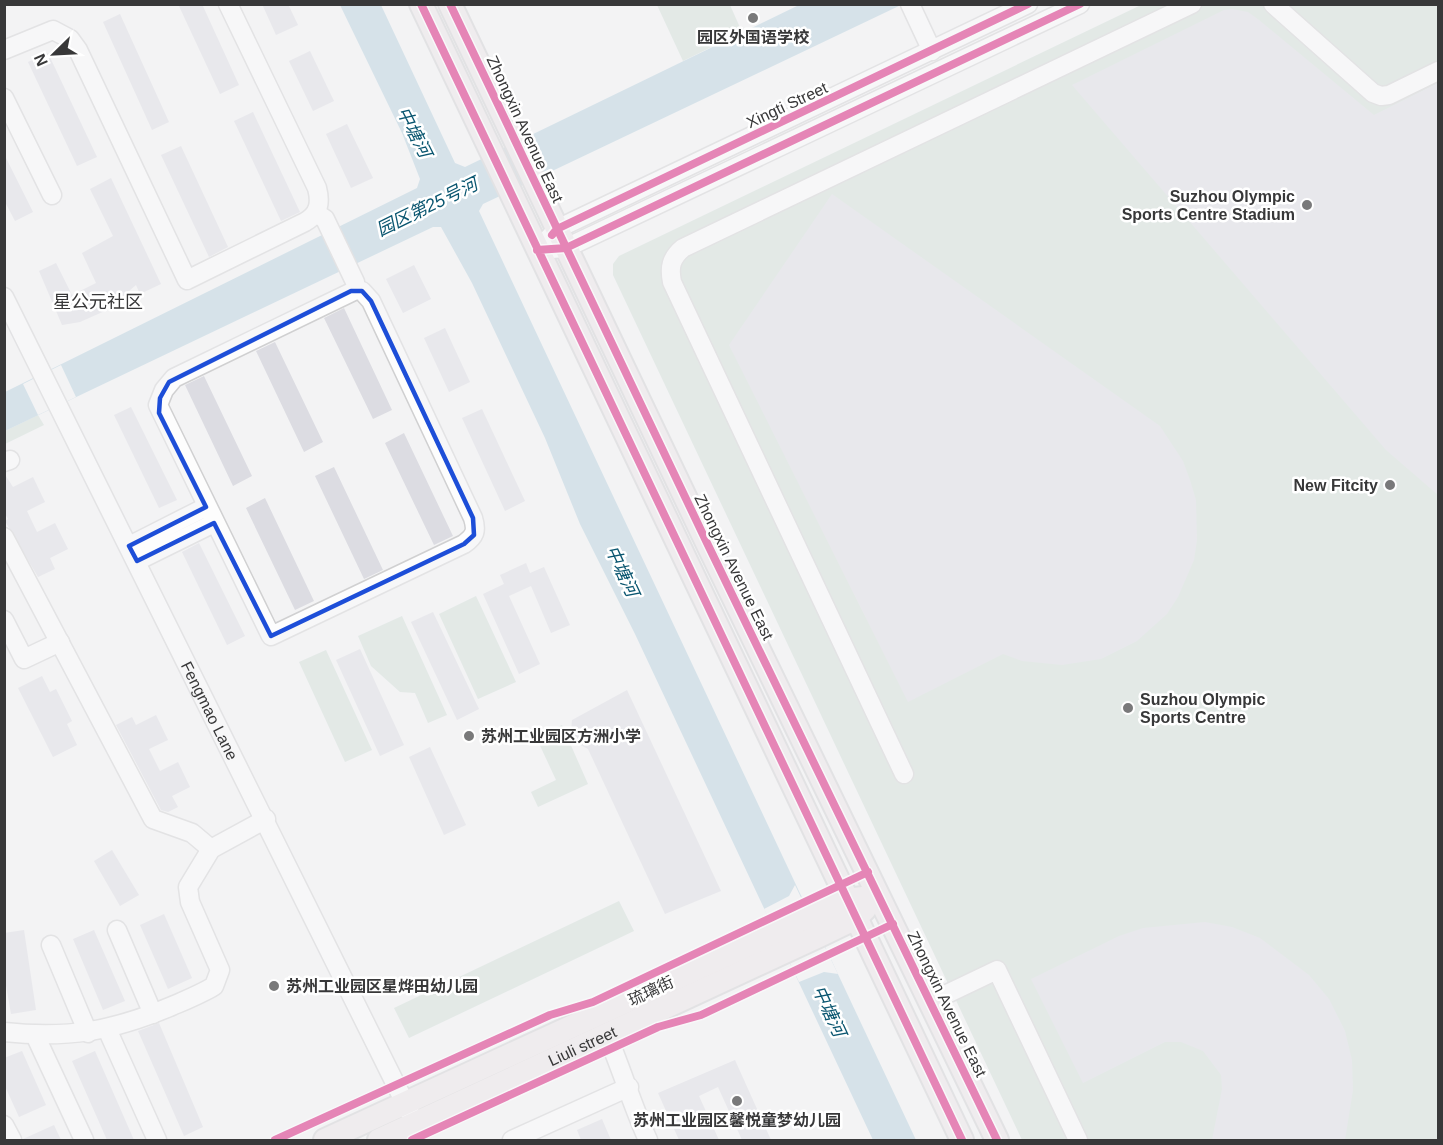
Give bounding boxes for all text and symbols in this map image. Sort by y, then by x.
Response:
marker: 园区外国语学校 [746,11,760,25]
north arrow [24,24,84,84]
place label: 园区外国语学校 [697,28,810,46]
text: N [31,51,51,69]
street label: Zhongxin Avenue East [484,53,567,206]
street label: Xingti Street [744,79,831,131]
water label: 中塘河 [393,103,437,163]
water label: 园区第25号河 [373,173,484,240]
place label: Suzhou Olympic Sports Centre Stadium [1122,188,1295,223]
marker: Suzhou Olympic Sports Centre Stadium [1300,198,1314,212]
district label: 星公元社区 [53,292,143,312]
place label: New Fitcity [1294,477,1378,494]
marker: New Fitcity [1383,478,1397,492]
street label: Zhongxin Avenue East [691,491,777,643]
water label: 中塘河 [602,542,644,602]
street label: Fengmao Lane [178,659,241,763]
place label: Suzhou Olympic Sports Centre [1140,691,1265,726]
marker: Suzhou Olympic Sports Centre [1121,701,1135,715]
place label: 苏州工业园区方洲小学 [481,727,641,745]
marker: 苏州工业园区方洲小学 [462,729,476,743]
street label: Zhongxin Avenue East [904,928,990,1080]
street label: 琉璃街 [625,972,676,1009]
place label: 苏州工业园区星烨田幼儿园 [286,977,478,995]
marker: 苏州工业园区星烨田幼儿园 [267,979,281,993]
water label: 中塘河 [809,982,851,1042]
street label: Liuli street [546,1022,619,1069]
marker: 苏州工业园区馨悦童梦幼儿园 [730,1094,744,1108]
place label: 苏州工业园区馨悦童梦幼儿园 [633,1111,841,1129]

